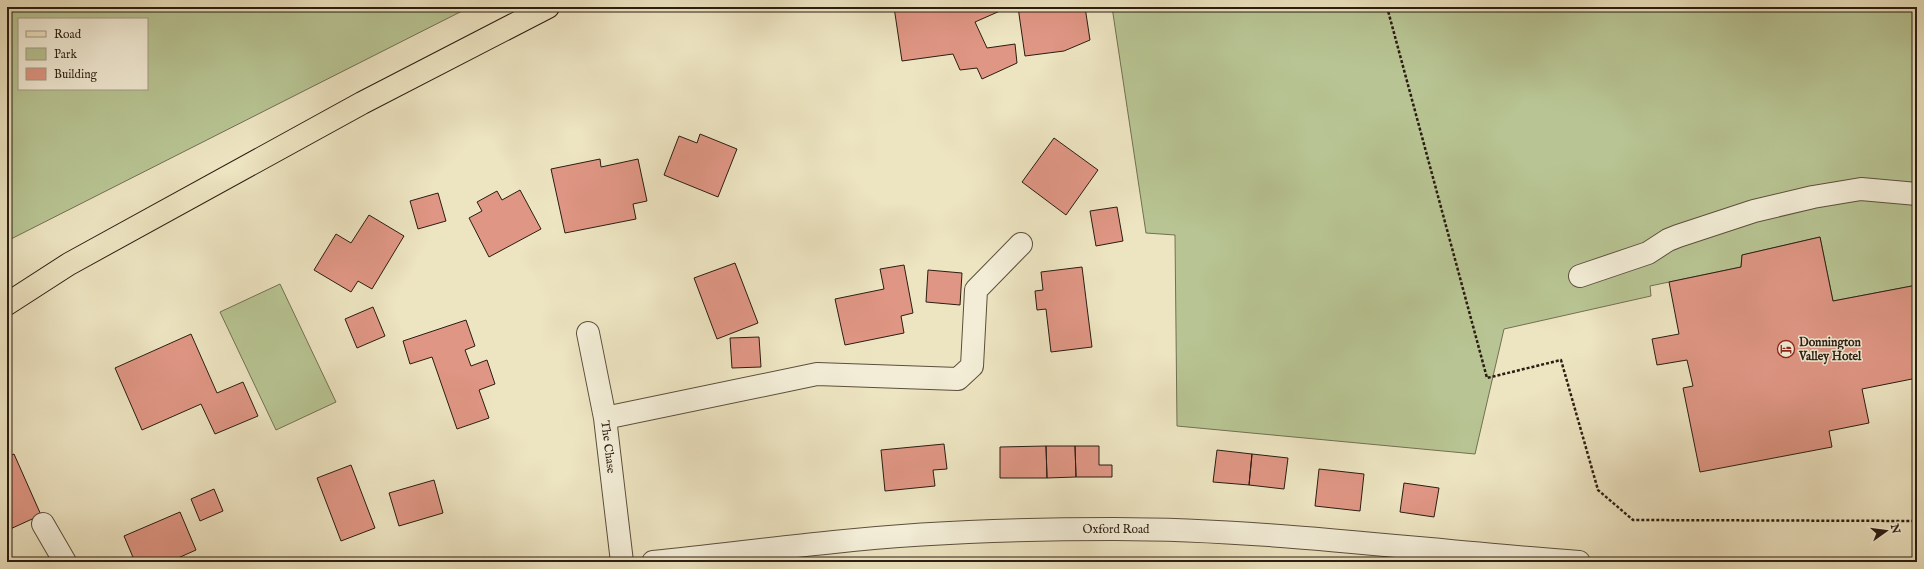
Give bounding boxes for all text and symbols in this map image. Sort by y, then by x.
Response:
legend [18,18,148,90]
text: Road [54,27,82,42]
text: Park [54,47,77,62]
text: Building [54,67,98,82]
place label: Donnington Valley Hotel [1798,335,1862,365]
hotel icon: Donnington Valley Hotel [1776,339,1796,359]
street label: The Chase [597,420,619,475]
north arrow [1866,511,1906,551]
street label: Oxford Road [1082,522,1150,537]
text: N [1887,522,1903,536]

